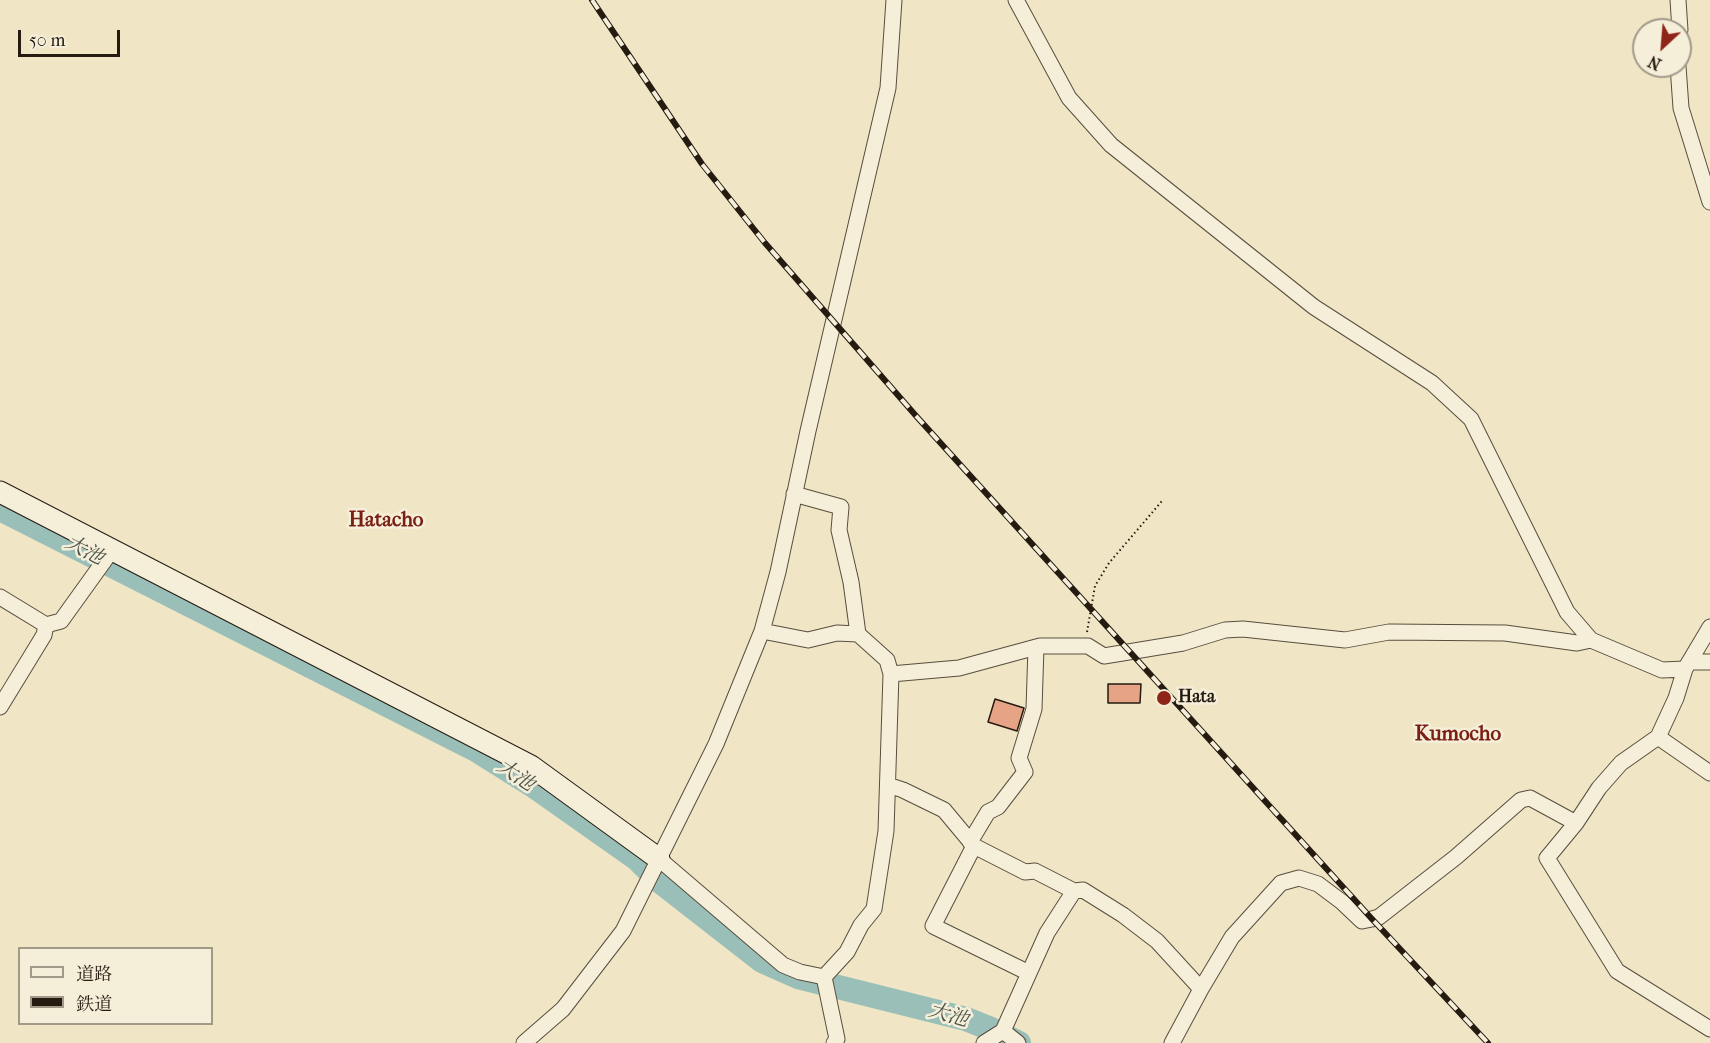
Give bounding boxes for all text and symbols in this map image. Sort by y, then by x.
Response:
scale bar [21,18,123,56]
north arrow [1632,18,1692,78]
text: 50 m [29,30,65,51]
text: N [1645,52,1664,74]
district label: Hatacho [348,508,424,534]
water label: 大池 [61,531,107,571]
place label: Hata [1178,687,1215,709]
marker: Hata [1155,689,1173,707]
district label: Kumocho [1415,722,1501,748]
water label: 大池 [492,755,538,797]
legend [18,947,213,1025]
text: 道路 [76,964,112,985]
text: 鉄道 [76,994,112,1015]
water label: 大池 [925,999,971,1033]

